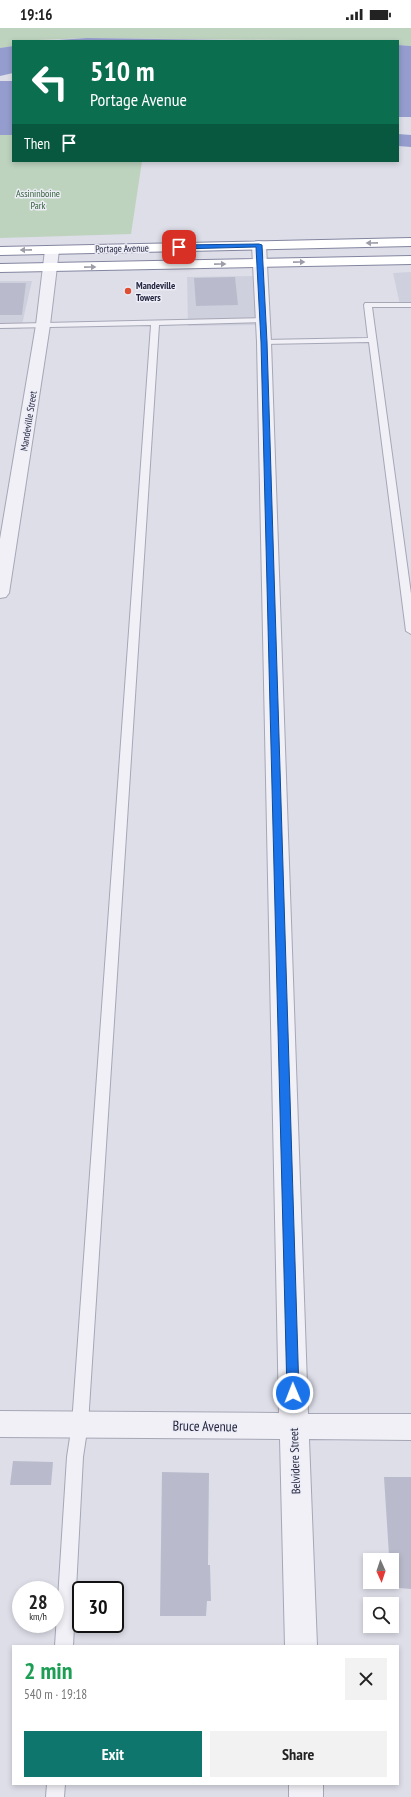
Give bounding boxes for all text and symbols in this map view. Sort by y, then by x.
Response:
text: 19:16 [20,5,52,24]
text: 510 m [90,52,154,89]
icon: left [24,56,76,108]
text: Portage Avenue [90,88,187,111]
icon: arrive [58,132,80,154]
text: Then [24,134,50,153]
park label: Assininboine Park [16,187,60,212]
pin [162,230,196,264]
icon: arrive [168,236,190,258]
one-way arrow [365,240,378,246]
street label: Portage Avenue [95,242,149,255]
one-way arrow [19,247,32,253]
one-way arrow [293,259,306,265]
one-way arrow [214,261,227,267]
one-way arrow [84,263,96,270]
place label: Mandeville Towers [136,279,175,304]
marker: Mandeville Towers [123,286,133,296]
street label: Mandeville Street [17,390,40,452]
position arrow [272,1372,314,1414]
street label: Bruce Avenue [172,1416,238,1436]
street label: Belvidere Street [286,1427,303,1494]
north arrow [363,1553,399,1589]
map controls [363,1553,399,1633]
speed limit sign: 30 [72,1581,124,1633]
text: 28 [28,1589,48,1615]
button: search [363,1597,399,1633]
text: km/h [29,1610,47,1623]
text: 2 min [24,1655,72,1686]
button: close [345,1658,387,1700]
text: 540 m · 19:18 [24,1686,87,1703]
button: Exit [24,1731,202,1777]
button: Share [210,1731,387,1777]

